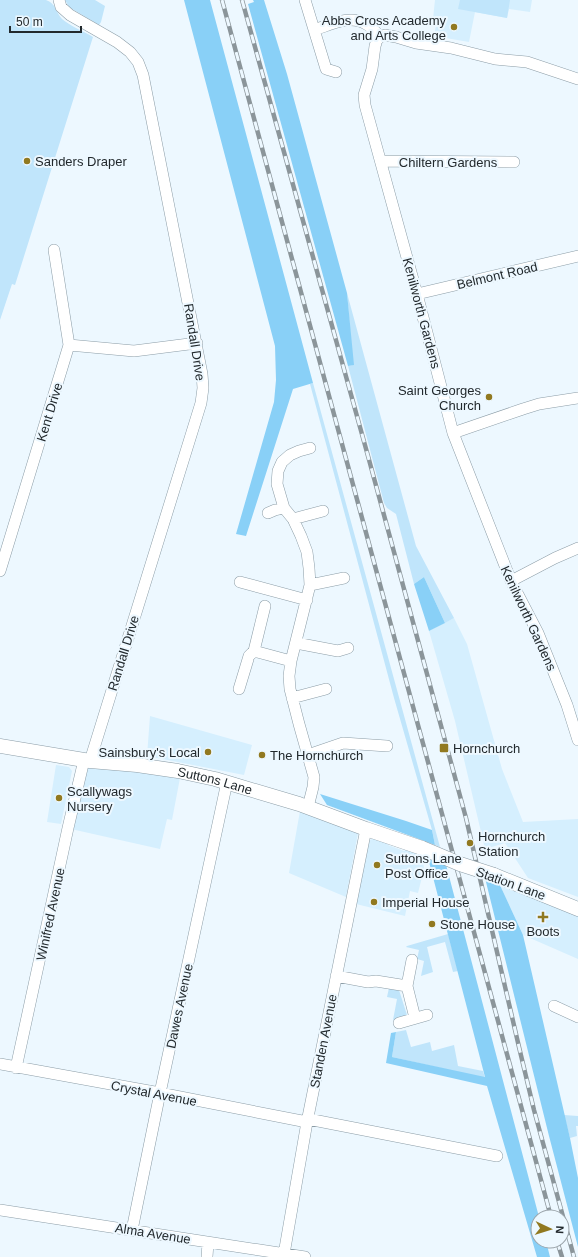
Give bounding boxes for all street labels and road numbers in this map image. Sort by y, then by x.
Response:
street label: Chiltern Gardens [399,155,498,170]
street label: Kenilworth Gardens [399,256,444,371]
street label: Belmont Road [455,259,539,292]
street label: Randall Drive [181,302,208,382]
street label: Kent Drive [33,381,66,443]
street label: Kenilworth Gardens [498,563,560,674]
street label: Randall Drive [105,614,142,693]
street label: Suttons Lane [176,764,254,798]
street label: Station Lane [474,864,548,903]
street label: Winifred Avenue [33,866,68,962]
street label: Dawes Avenue [163,962,196,1050]
street label: Standen Avenue [307,993,340,1089]
street label: Crystal Avenue [110,1078,198,1109]
street label: Alma Avenue [114,1220,192,1247]

